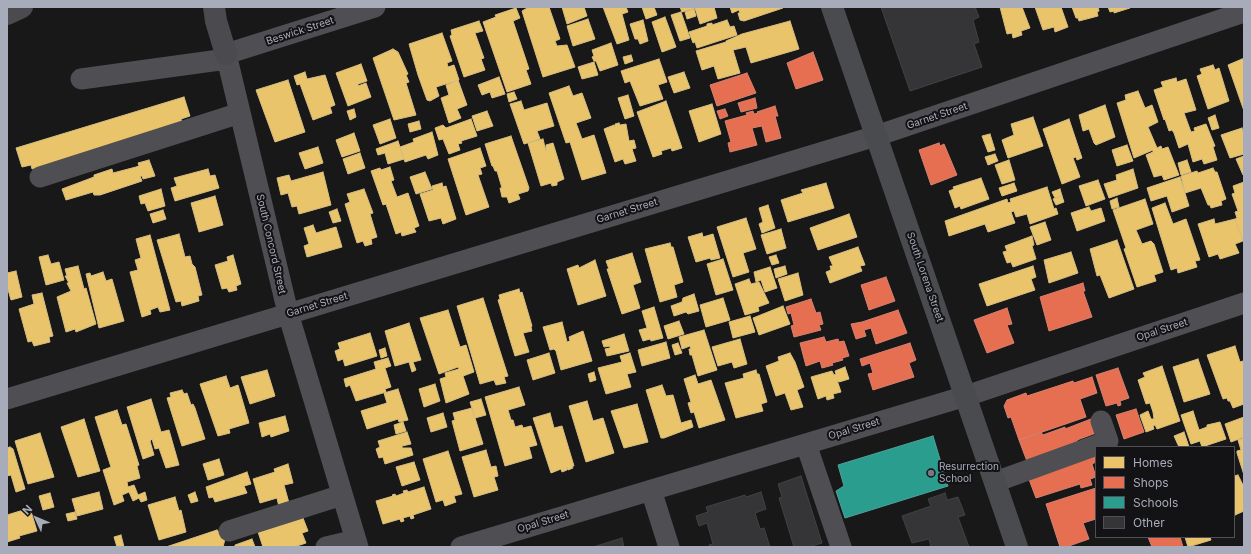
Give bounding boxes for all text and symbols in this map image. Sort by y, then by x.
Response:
street label: Beswick Street [265,14,335,48]
street label: Garnet Street [905,100,969,132]
street label: South Concord Street [254,193,288,295]
street label: Garnet Street [595,196,659,226]
street label: South Lorena Street [904,231,946,323]
street label: Garnet Street [285,290,349,320]
street label: Opal Street [1135,316,1189,344]
street label: Opal Street [827,416,881,442]
legend [1095,446,1235,538]
text: Homes [1133,455,1173,470]
place label: Resurrection School [939,461,999,484]
marker: Resurrection School [926,468,936,478]
text: Shops [1133,475,1169,490]
text: Schools [1133,495,1178,510]
north arrow [16,498,56,538]
text: N [19,502,35,518]
street label: Opal Street [516,509,570,535]
text: Other [1133,515,1165,530]

